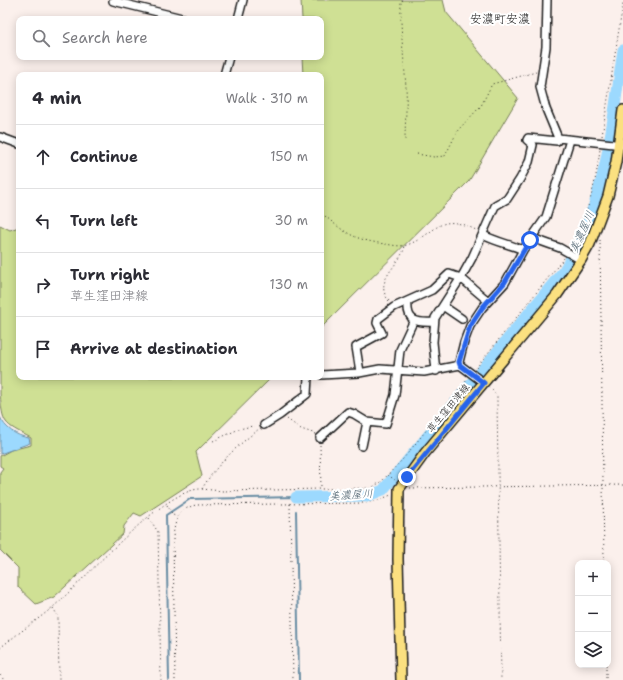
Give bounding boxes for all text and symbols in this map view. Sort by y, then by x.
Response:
district label: 安濃町安濃 [470,11,530,27]
search box [16,16,324,60]
icon: search [30,27,52,49]
text: Search here [62,28,148,48]
text: 4 min [32,87,82,109]
text: Walk · 310 m [226,90,308,107]
icon: ahead [32,146,54,168]
text: Continue [70,147,138,167]
text: 150 m [270,148,308,165]
water label: 美濃屋川 [566,209,598,255]
icon: left [32,210,54,232]
text: Turn left [70,211,138,231]
text: 30 m [274,212,308,229]
route start [521,231,539,249]
text: Turn right [70,265,150,285]
icon: right [32,274,54,296]
text: 130 m [270,276,308,293]
text: 草生窪田津線 [70,287,148,304]
icon: arrive [32,338,54,360]
text: Arrive at destination [70,339,238,359]
street label: 草生窪田津線 [424,381,472,435]
route end [398,468,416,486]
water label: 美濃屋川 [329,486,373,504]
map controls [575,560,611,668]
button: + [575,560,611,596]
button: − [575,596,611,632]
button: layers [575,632,611,668]

